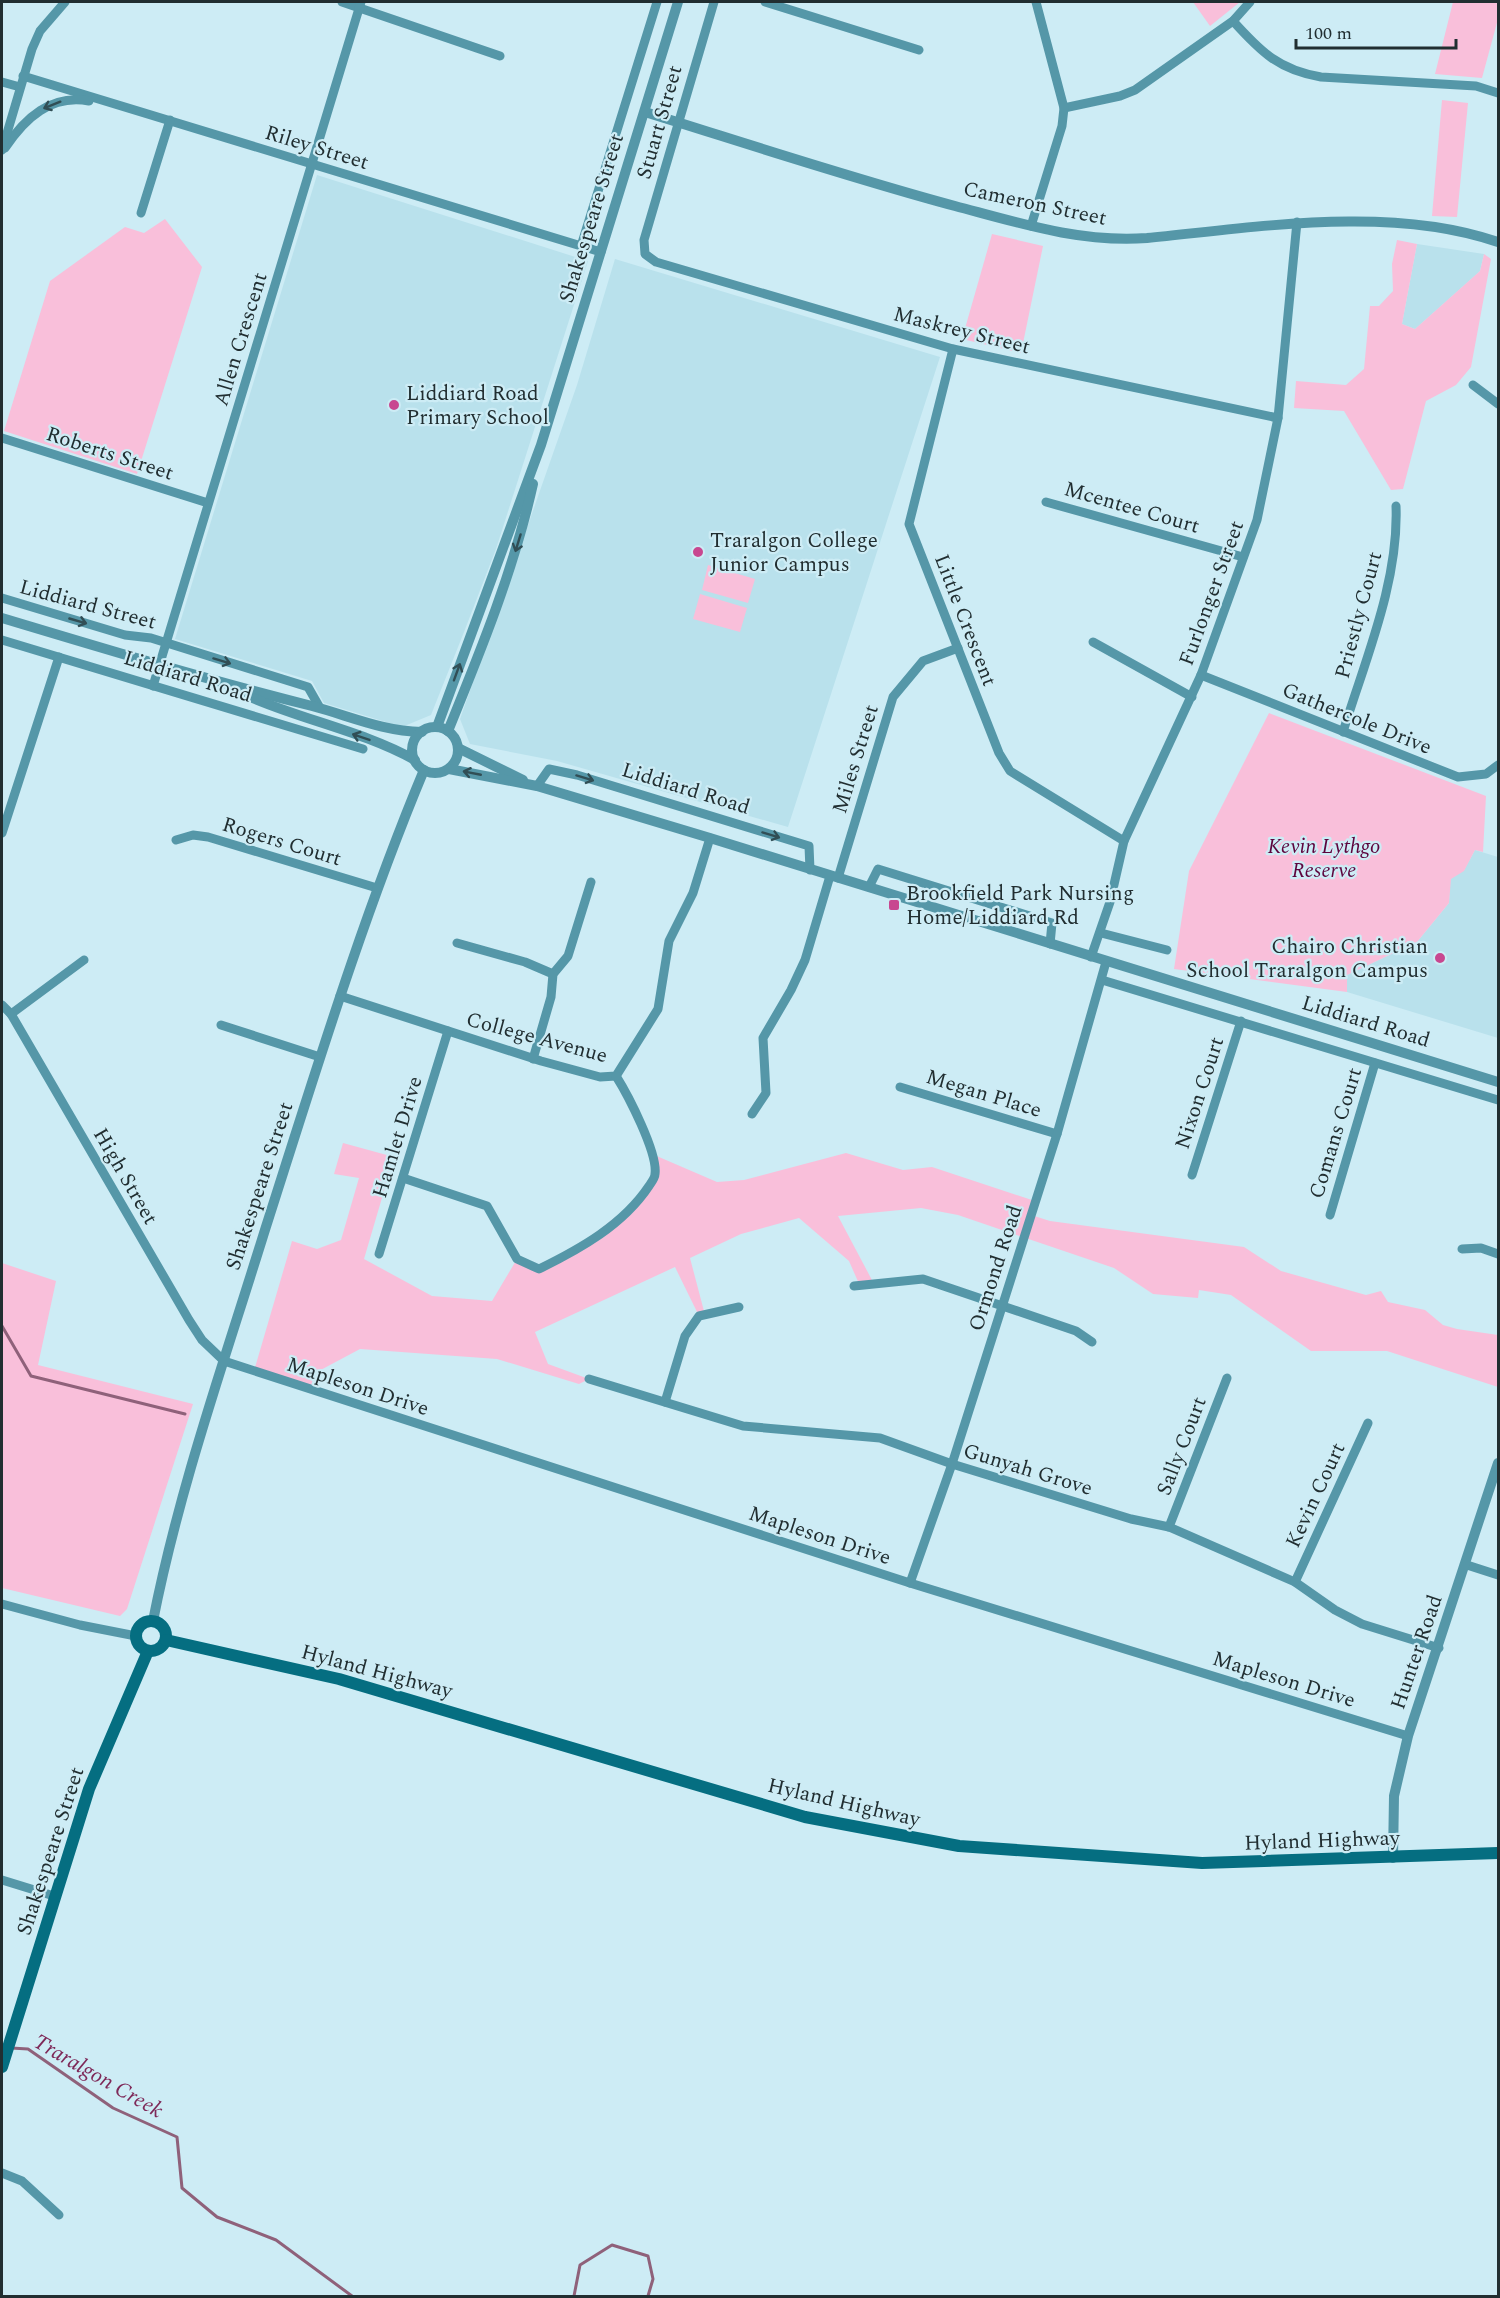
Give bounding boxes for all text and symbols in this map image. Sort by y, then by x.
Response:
scale bar [1296,12,1456,50]
text: 100 m [1305,20,1352,47]
street label: Stuart Street [628,62,691,183]
one-way arrow [43,100,62,111]
street label: Riley Street [261,117,373,179]
street label: Shakespeare Street [551,130,633,307]
street label: Cameron Street [960,173,1110,235]
street label: Allen Crescent [205,269,276,410]
street label: Maskrey Street [890,298,1034,363]
place label: Liddiard Road Primary School [406,378,549,434]
marker: Liddiard Road Primary School [387,398,401,412]
street label: Roberts Street [42,418,178,490]
street label: Mcentee Court [1060,473,1203,543]
street label: Furlonger Street [1171,516,1253,670]
place label: Traralgon College Junior Campus [710,525,878,581]
one-way arrow [512,533,523,552]
marker: Traralgon College Junior Campus [691,545,705,559]
street label: Priestly Court [1327,548,1391,682]
street label: Little Crescent [925,550,1005,691]
street label: Liddiard Street [16,571,160,639]
one-way arrow [68,616,87,627]
street label: Liddiard Road [120,642,256,712]
one-way arrow [212,656,231,667]
one-way arrow [453,664,464,682]
street label: Gathercole Drive [1277,674,1436,764]
street label: Miles Street [824,701,888,818]
one-way arrow [352,731,371,742]
street label: Liddiard Road [618,754,754,824]
one-way arrow [463,767,482,779]
one-way arrow [575,773,594,784]
street label: Rogers Court [218,809,345,875]
one-way arrow [761,830,780,841]
park label: Kevin Lythgo Reserve [1267,831,1381,887]
place label: Brookfield Park Nursing Home/Liddiard Rd [906,878,1134,934]
marker: Brookfield Park Nursing Home/Liddiard Rd [887,898,901,912]
place label: Chairo Christian School Traralgon Campus [1186,931,1428,987]
marker: Chairo Christian School Traralgon Campus [1433,951,1447,965]
street label: Liddiard Road [1298,987,1434,1057]
street label: College Avenue [463,1004,611,1072]
street label: Nixon Court [1167,1033,1233,1154]
street label: Megan Place [922,1061,1045,1127]
street label: Comans Court [1301,1064,1371,1203]
street label: Hamlet Drive [364,1072,432,1202]
street label: Shakespeare Street [218,1098,302,1275]
street label: High Street [84,1122,166,1231]
street label: Ormond Road [960,1201,1031,1336]
street label: Mapleson Drive [282,1349,433,1425]
street label: Sally Court [1148,1392,1215,1500]
street label: Gunyah Grove [959,1435,1096,1505]
street label: Kevin Court [1278,1437,1354,1553]
street label: Mapleson Drive [744,1498,895,1574]
street label: Hunter Road [1382,1591,1452,1714]
street label: Hyland Highway [297,1636,457,1708]
street label: Mapleson Drive [1208,1643,1359,1717]
street label: Shakespeare Street [9,1763,93,1940]
street label: Hyland Highway [764,1770,924,1836]
street label: Hyland Highway [1244,1822,1401,1860]
water label: Traralgon Creek [27,2026,170,2127]

